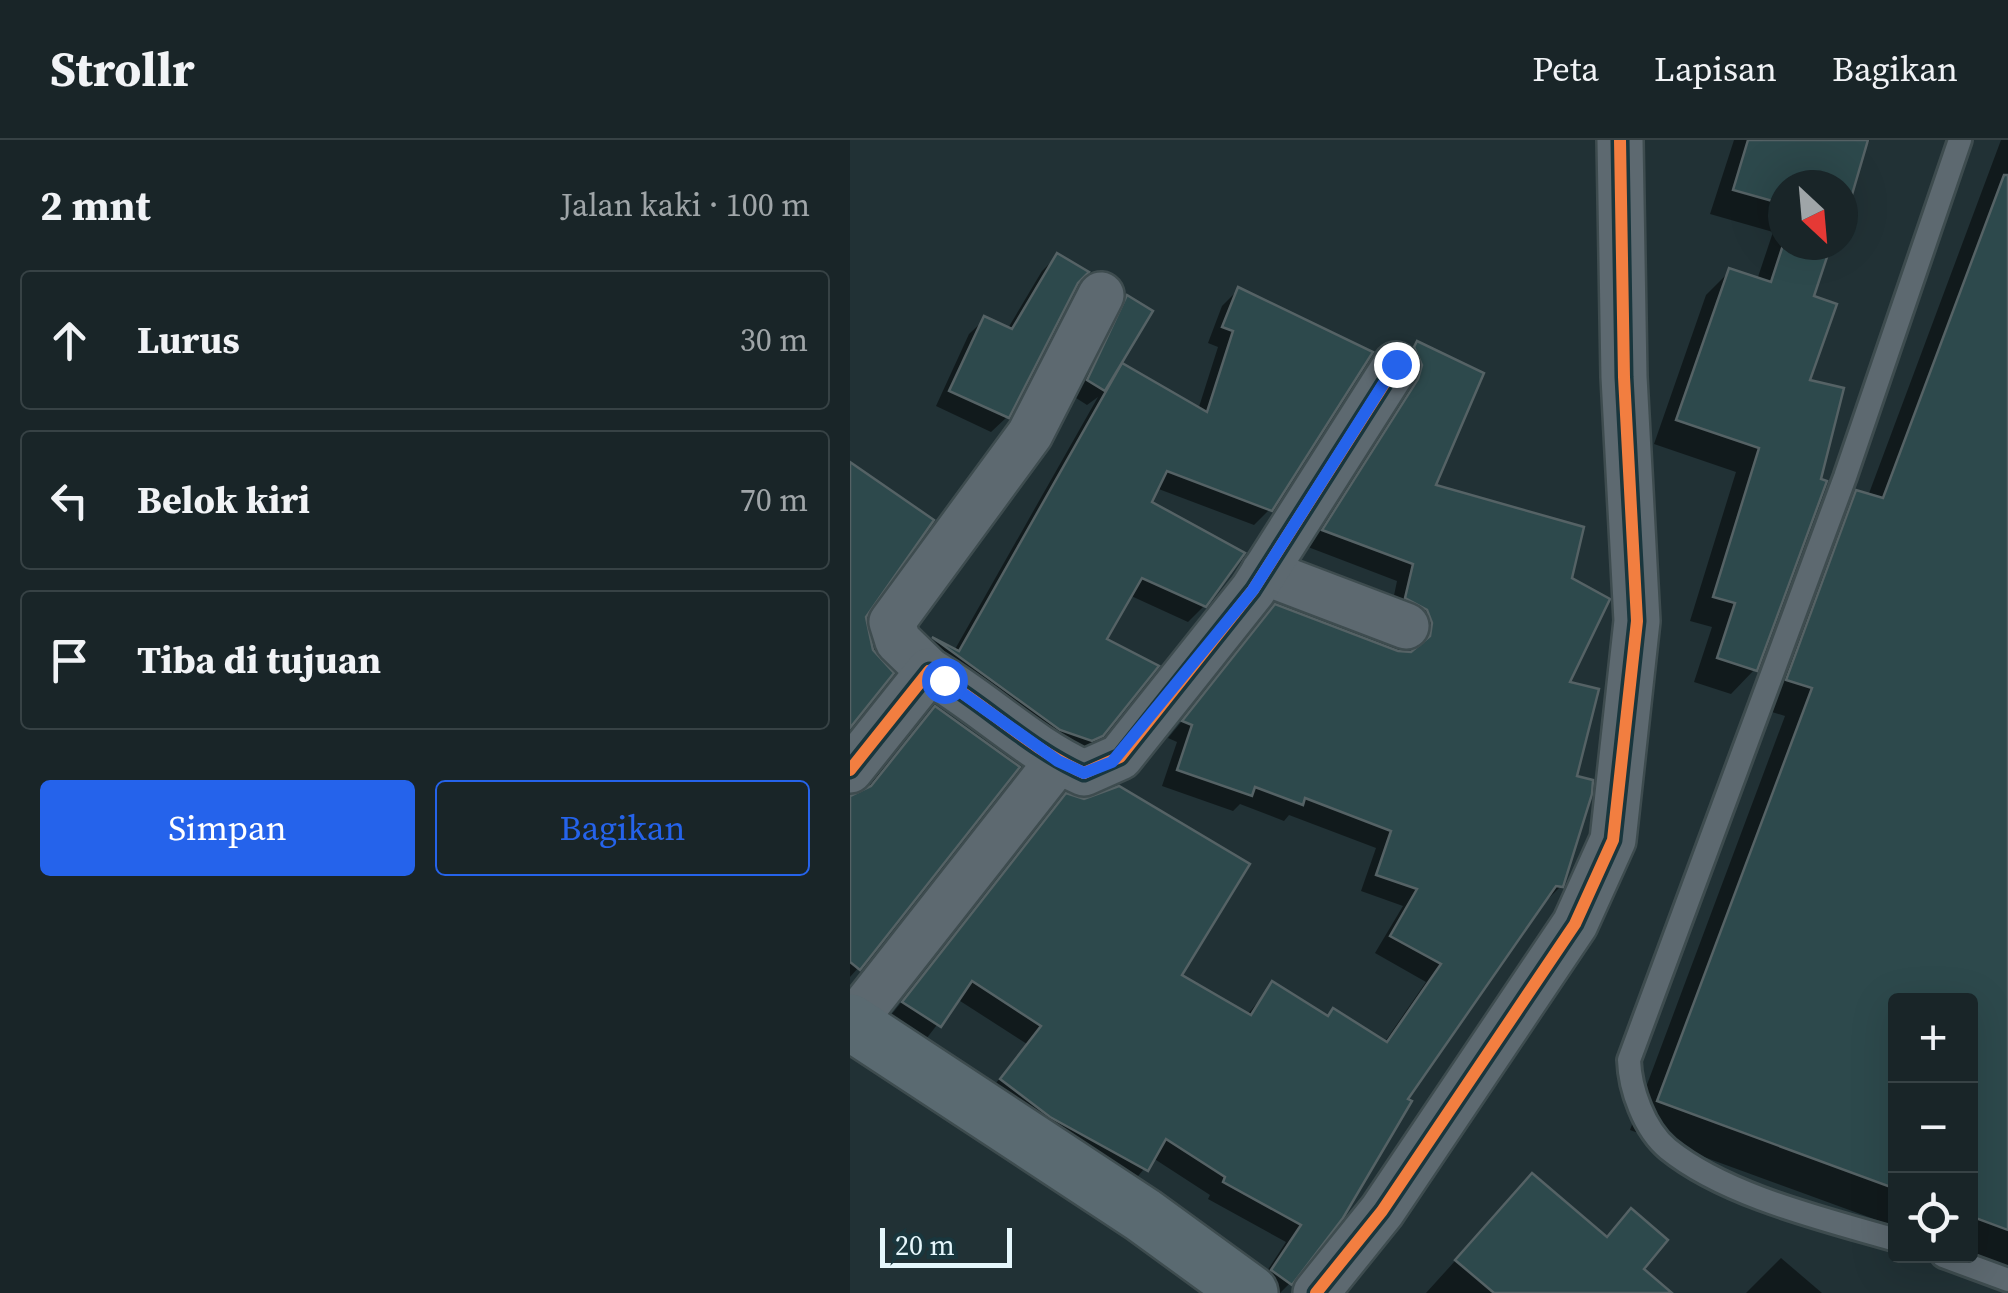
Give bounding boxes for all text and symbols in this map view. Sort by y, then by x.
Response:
text: Strollr [50,36,194,102]
text: Peta [1532,45,1599,93]
text: Lapisan [1654,45,1777,93]
text: Bagikan [1832,45,1958,93]
north arrow [1768,170,1858,260]
text: 2 mnt [40,176,151,234]
text: Jalan kaki · 100 m [561,183,810,227]
icon: ahead [42,313,97,368]
text: Lurus [137,314,240,366]
text: 30 m [740,318,808,362]
route end [1374,342,1420,388]
icon: left [42,473,97,528]
text: Belok kiri [137,474,310,526]
text: 70 m [740,478,808,522]
icon: arrive [42,633,97,688]
text: Tiba di tujuan [137,634,381,686]
route start [922,658,968,704]
button: Simpan [40,780,415,876]
button: Bagikan [435,780,810,876]
map controls [1888,993,1978,1263]
button: + [1888,993,1978,1083]
button: − [1888,1083,1978,1173]
button: locate [1888,1173,1978,1263]
scale bar [880,1223,1012,1268]
text: 20 m [895,1226,955,1264]

